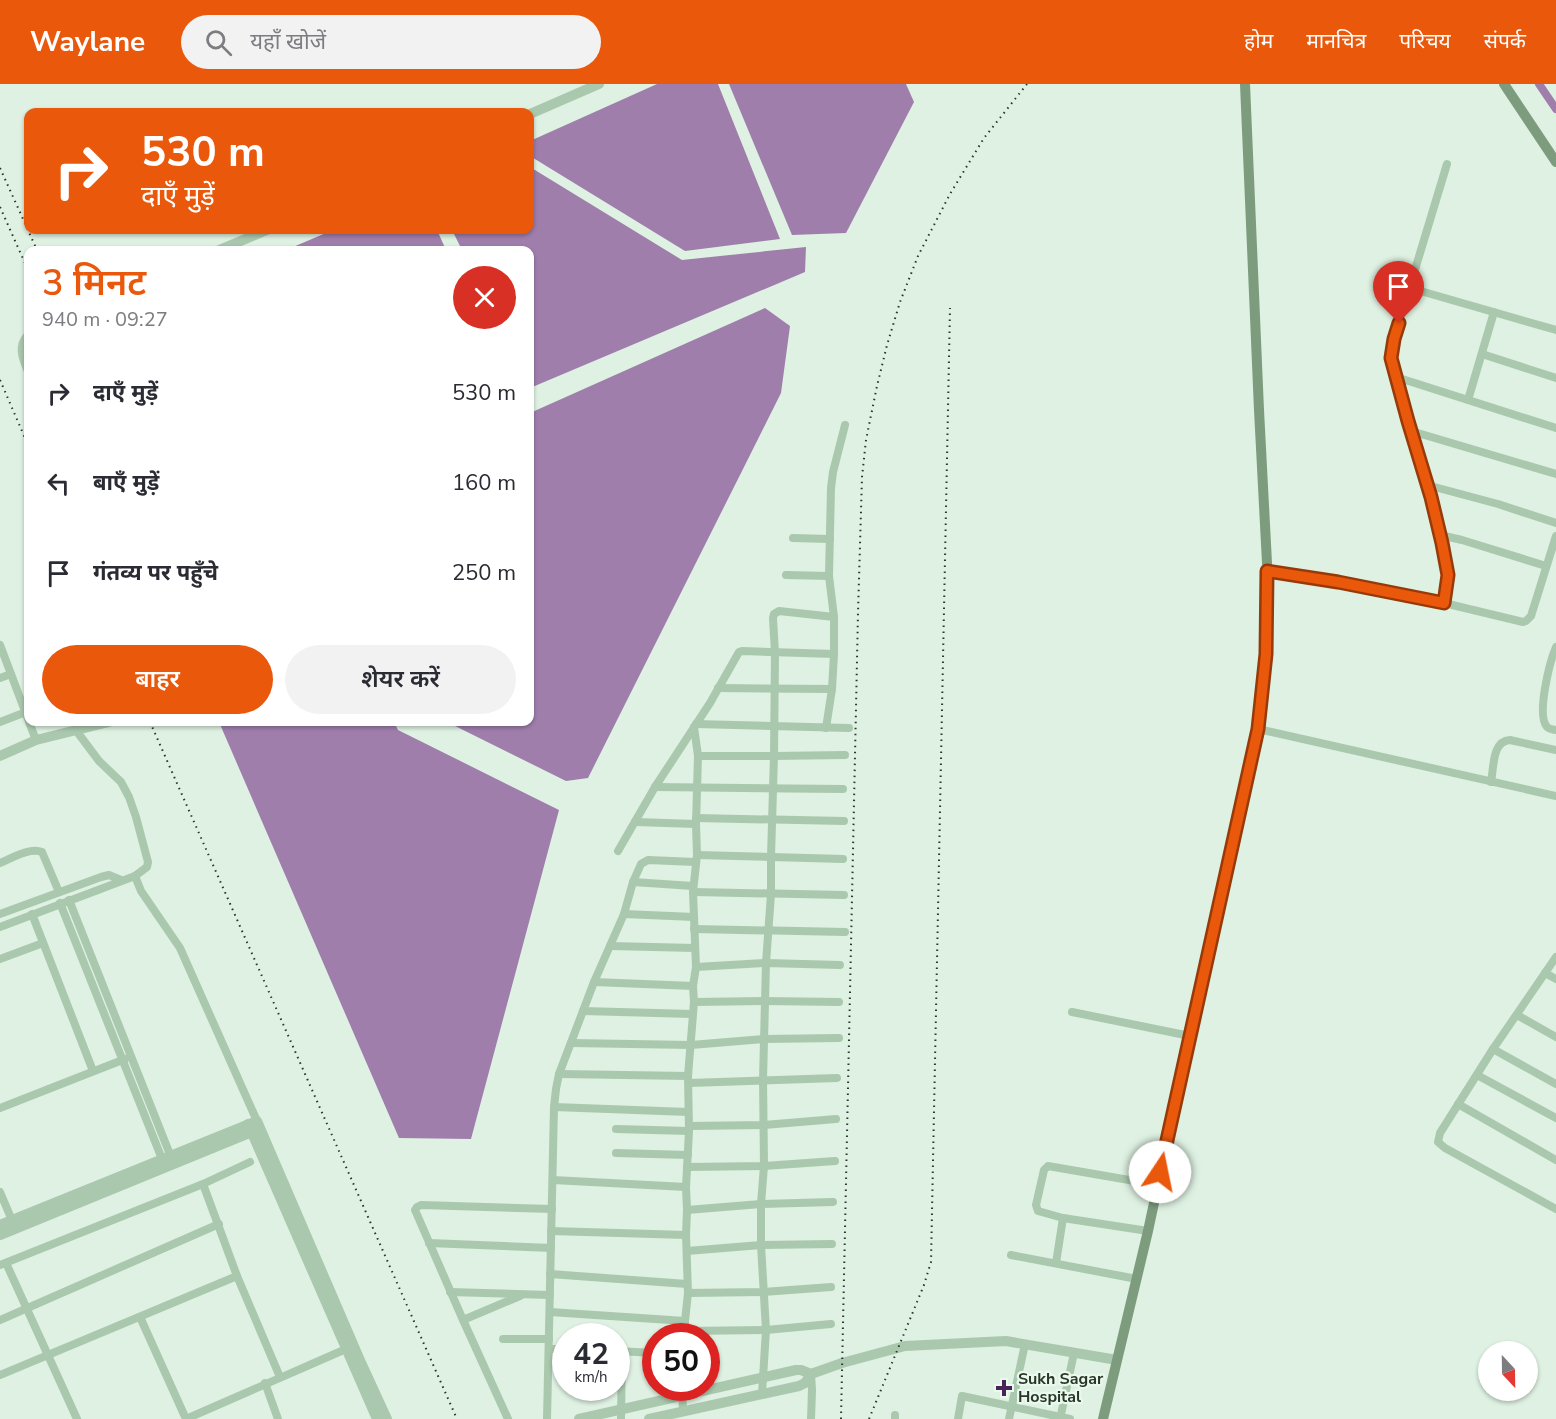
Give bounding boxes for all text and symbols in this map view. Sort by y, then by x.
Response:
search box [181,15,601,69]
text: Waylane [30,23,145,61]
icon: search [202,26,235,59]
text: यहाँ खोजें [250,27,326,57]
text: होम [1244,27,1273,55]
text: मानचित्र [1306,27,1366,55]
text: परिचय [1399,27,1451,55]
text: संपर्क [1484,27,1526,55]
text: 530 m [141,124,265,181]
icon: right [42,132,120,210]
text: दाएँ मुड़ें [141,178,215,215]
text: 3 मिनट [42,259,146,308]
pin [1373,261,1424,323]
button: close [453,266,516,329]
icon: arrive [1382,270,1415,303]
text: 940 m · 09:27 [42,306,168,333]
icon: right [42,377,75,410]
text: दाएँ मुड़ें [93,378,158,408]
text: 530 m [452,378,516,408]
icon: left [42,467,75,500]
text: बाएँ मुड़ें [93,468,159,498]
text: 160 m [452,468,516,498]
icon: arrive [42,557,75,590]
text: गंतव्य पर पहुँचे [93,558,218,588]
text: 250 m [452,558,516,588]
button: बाहर [42,645,273,714]
button: शेयर करें [285,645,516,714]
position arrow [1128,1140,1192,1204]
speed limit sign: 50 [642,1323,720,1401]
text: 42 [573,1334,609,1375]
north arrow [1478,1341,1538,1401]
map controls [1478,1341,1538,1401]
text: km/h [574,1367,608,1387]
place label: Sukh Sagar Hospital [1018,1368,1104,1408]
marker: Sukh Sagar Hospital [995,1379,1013,1397]

